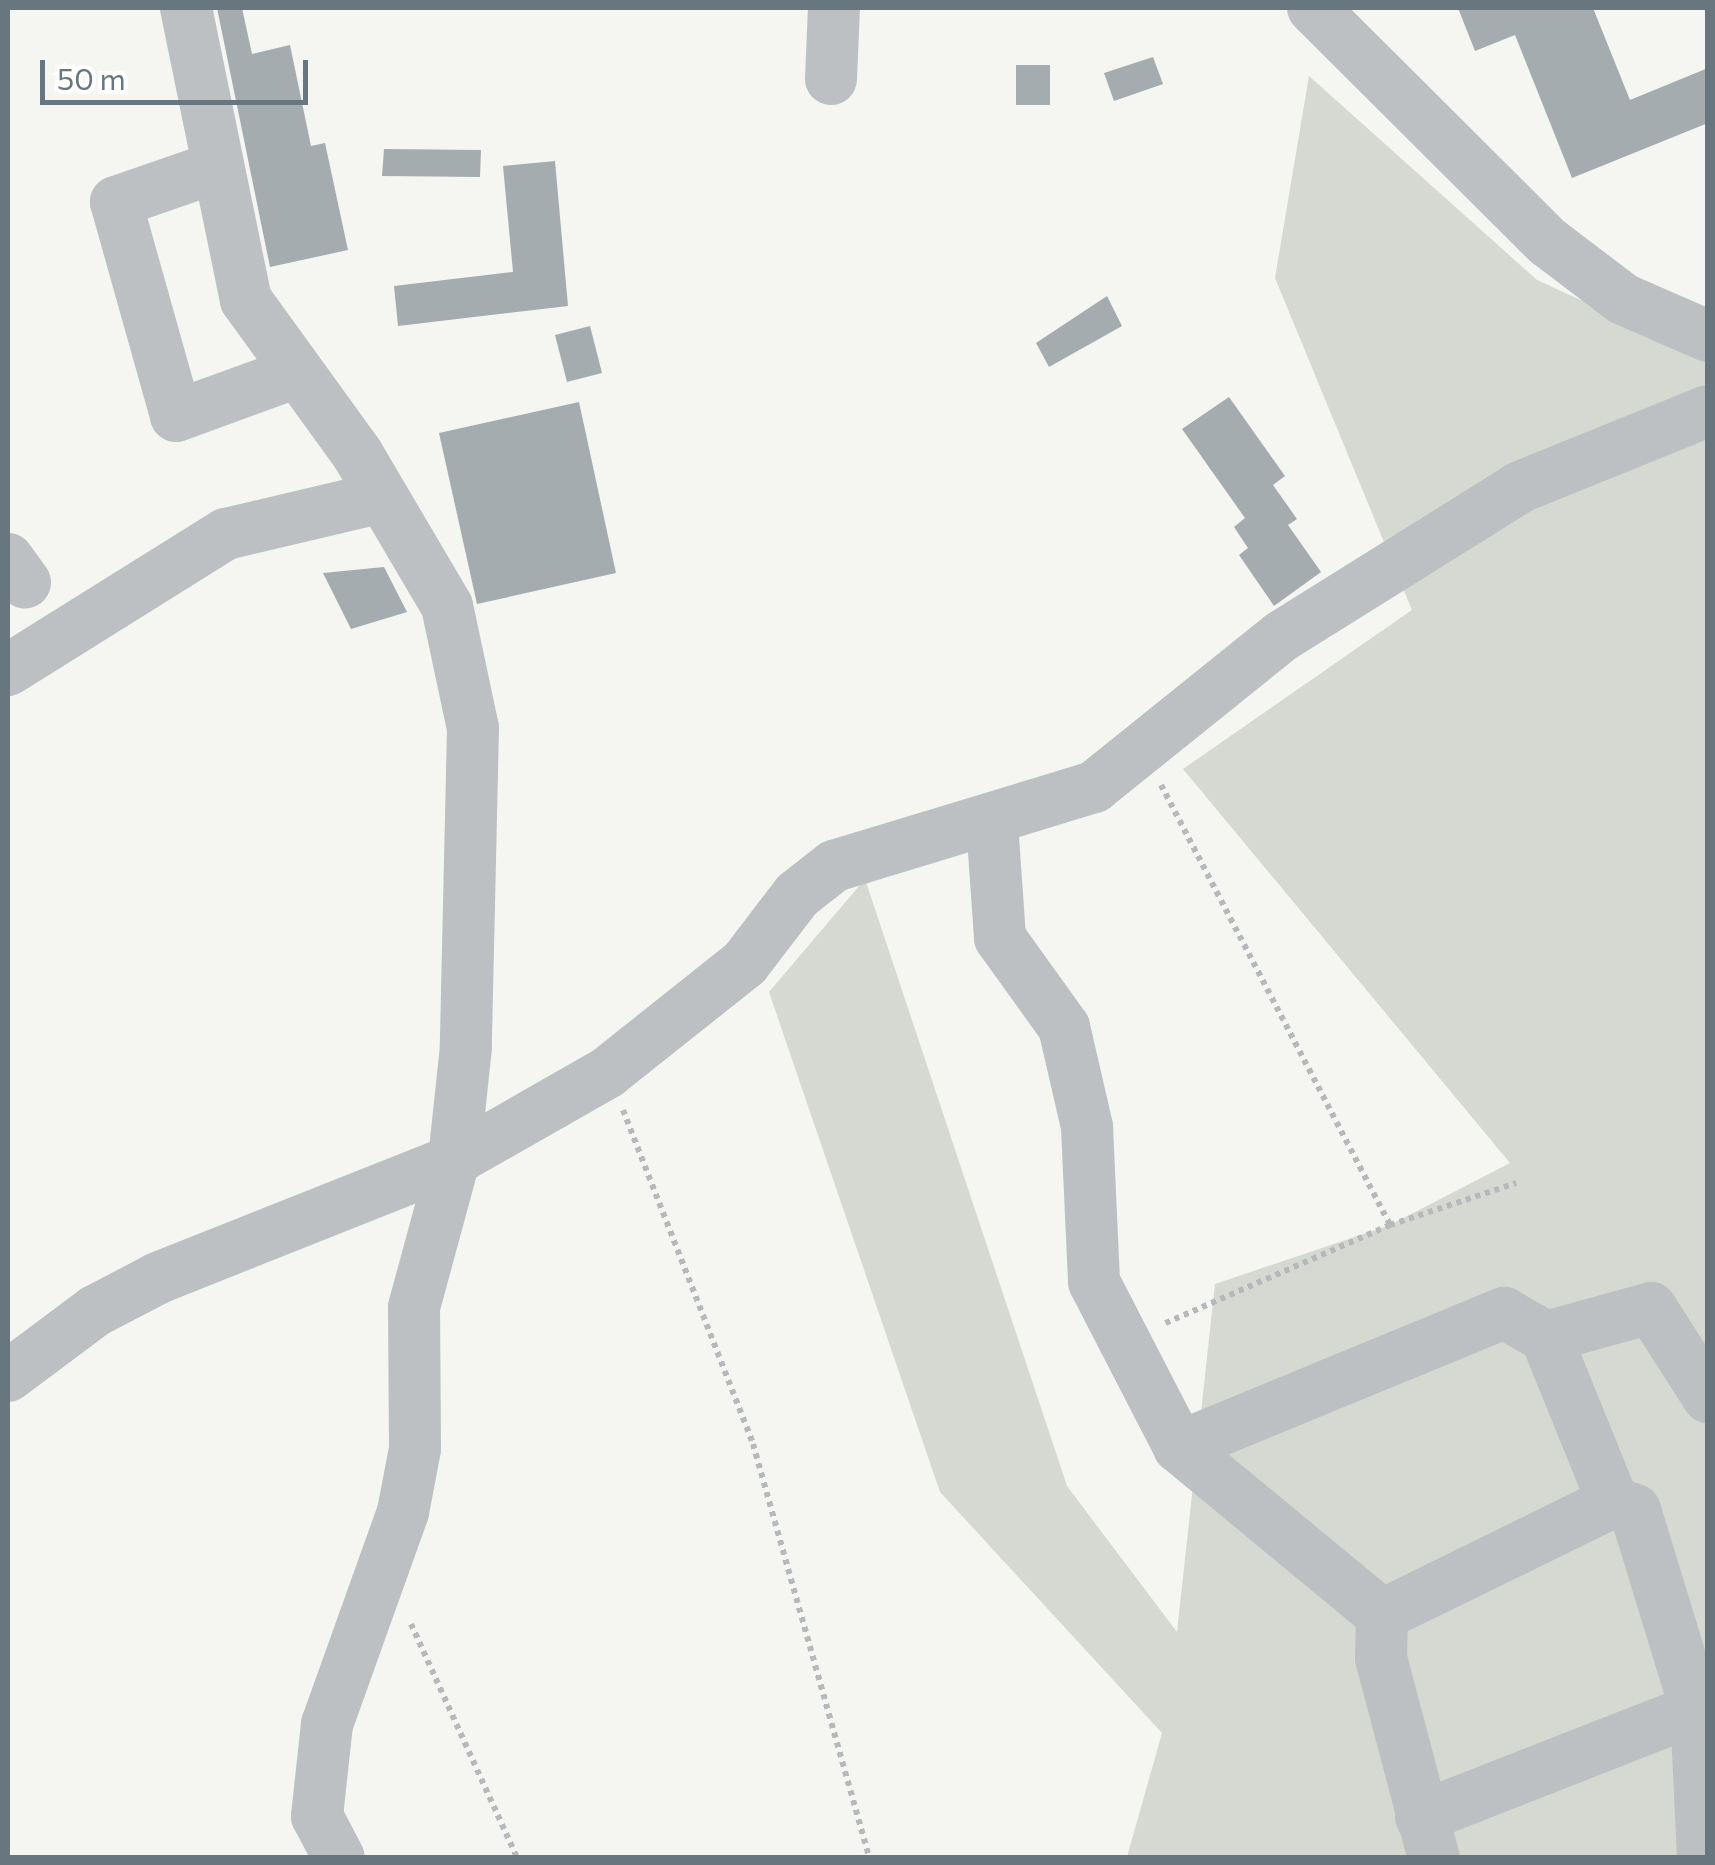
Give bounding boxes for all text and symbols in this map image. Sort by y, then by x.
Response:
scale bar [45,40,312,102]
text: 50 m [57,59,126,96]

